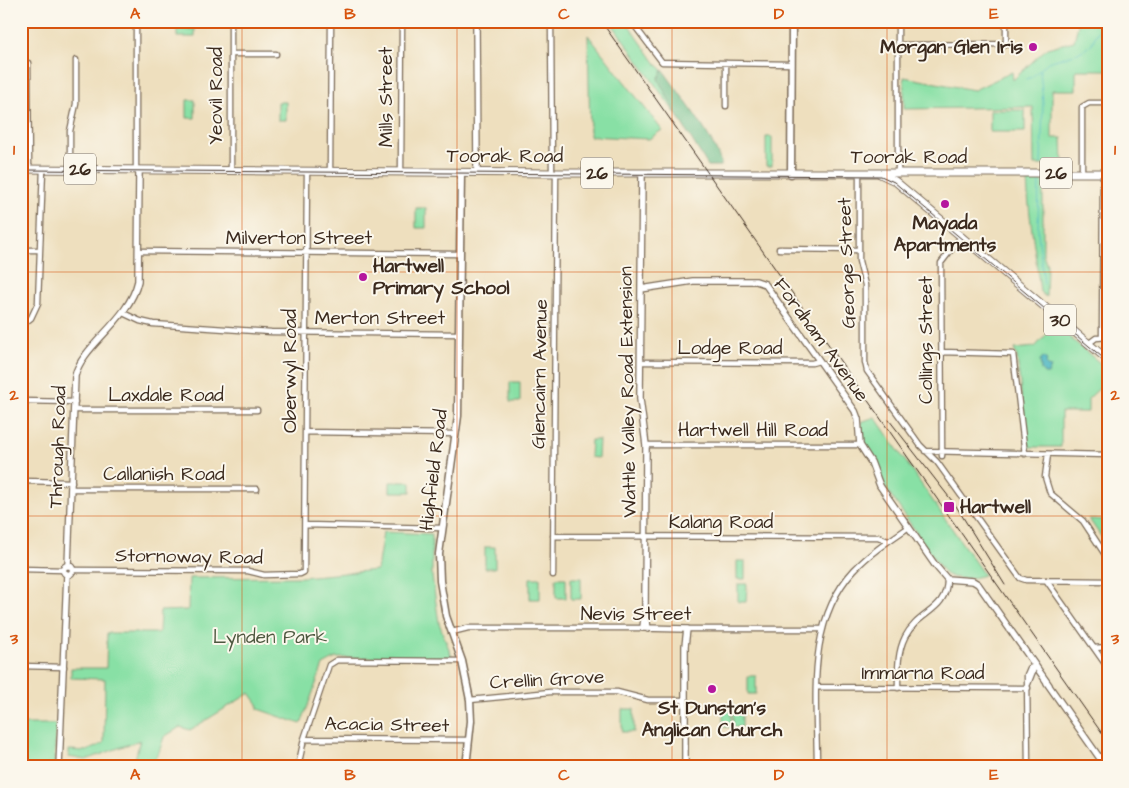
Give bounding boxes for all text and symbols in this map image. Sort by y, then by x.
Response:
text: A [130,3,141,25]
text: B [344,3,356,25]
text: C [558,3,570,25]
text: D [774,3,785,25]
text: E [989,3,999,25]
place label: Morgan Glen Iris [880,34,1023,62]
marker: Morgan Glen Iris [1027,41,1039,53]
street label: Yeovil Road [203,47,230,145]
street label: Mills Street [373,47,400,147]
text: 1 [13,139,16,161]
text: 1 [1114,139,1117,161]
street label: Toorak Road [447,143,563,170]
street label: Toorak Road [851,144,967,171]
road number: 26 [64,153,96,184]
road number: 26 [581,158,613,188]
road number: 26 [1040,158,1072,188]
street label: George Street [831,197,864,329]
marker: Mayada Apartments [939,198,951,210]
place label: Mayada Apartments [894,210,997,259]
street label: Milverton Street [226,225,372,252]
place label: Hartwell Primary School [373,253,509,303]
street label: Wattle Valley Road Extension [612,266,645,518]
marker: Hartwell Primary School [357,271,369,283]
street label: Fordham Avenue [767,272,875,408]
street label: Collings Street [913,276,941,404]
street label: Glencairn Avenue [525,299,555,449]
road number: 30 [1044,304,1076,336]
street label: Merton Street [315,305,446,332]
street label: Oberwyl Road [277,309,305,433]
street label: Lodge Road [678,335,783,363]
street label: Laxdale Road [108,382,224,409]
text: 2 [8,384,19,406]
text: 2 [1109,384,1120,406]
street label: Through Road [42,385,75,509]
street label: Highfield Road [413,408,456,532]
street label: Hartwell Hill Road [678,417,828,444]
street label: Callanish Road [103,461,225,488]
place label: Hartwell [960,494,1031,521]
marker: Hartwell [942,500,956,514]
street label: Kalang Road [669,509,773,537]
street label: Stornoway Road [115,542,263,573]
street label: Nevis Street [581,601,692,628]
park label: Lynden Park [213,624,327,652]
text: 3 [9,628,19,650]
text: 3 [1110,628,1120,650]
street label: Immarna Road [861,660,985,687]
street label: Crellin Grove [489,664,605,696]
marker: St Dunstan's Anglican Church [706,683,718,695]
place label: St Dunstan's Anglican Church [642,695,783,745]
street label: Acacia Street [324,710,450,740]
text: A [130,764,141,786]
text: B [344,764,356,786]
text: C [558,764,570,786]
text: D [774,764,785,786]
text: E [989,764,999,786]

